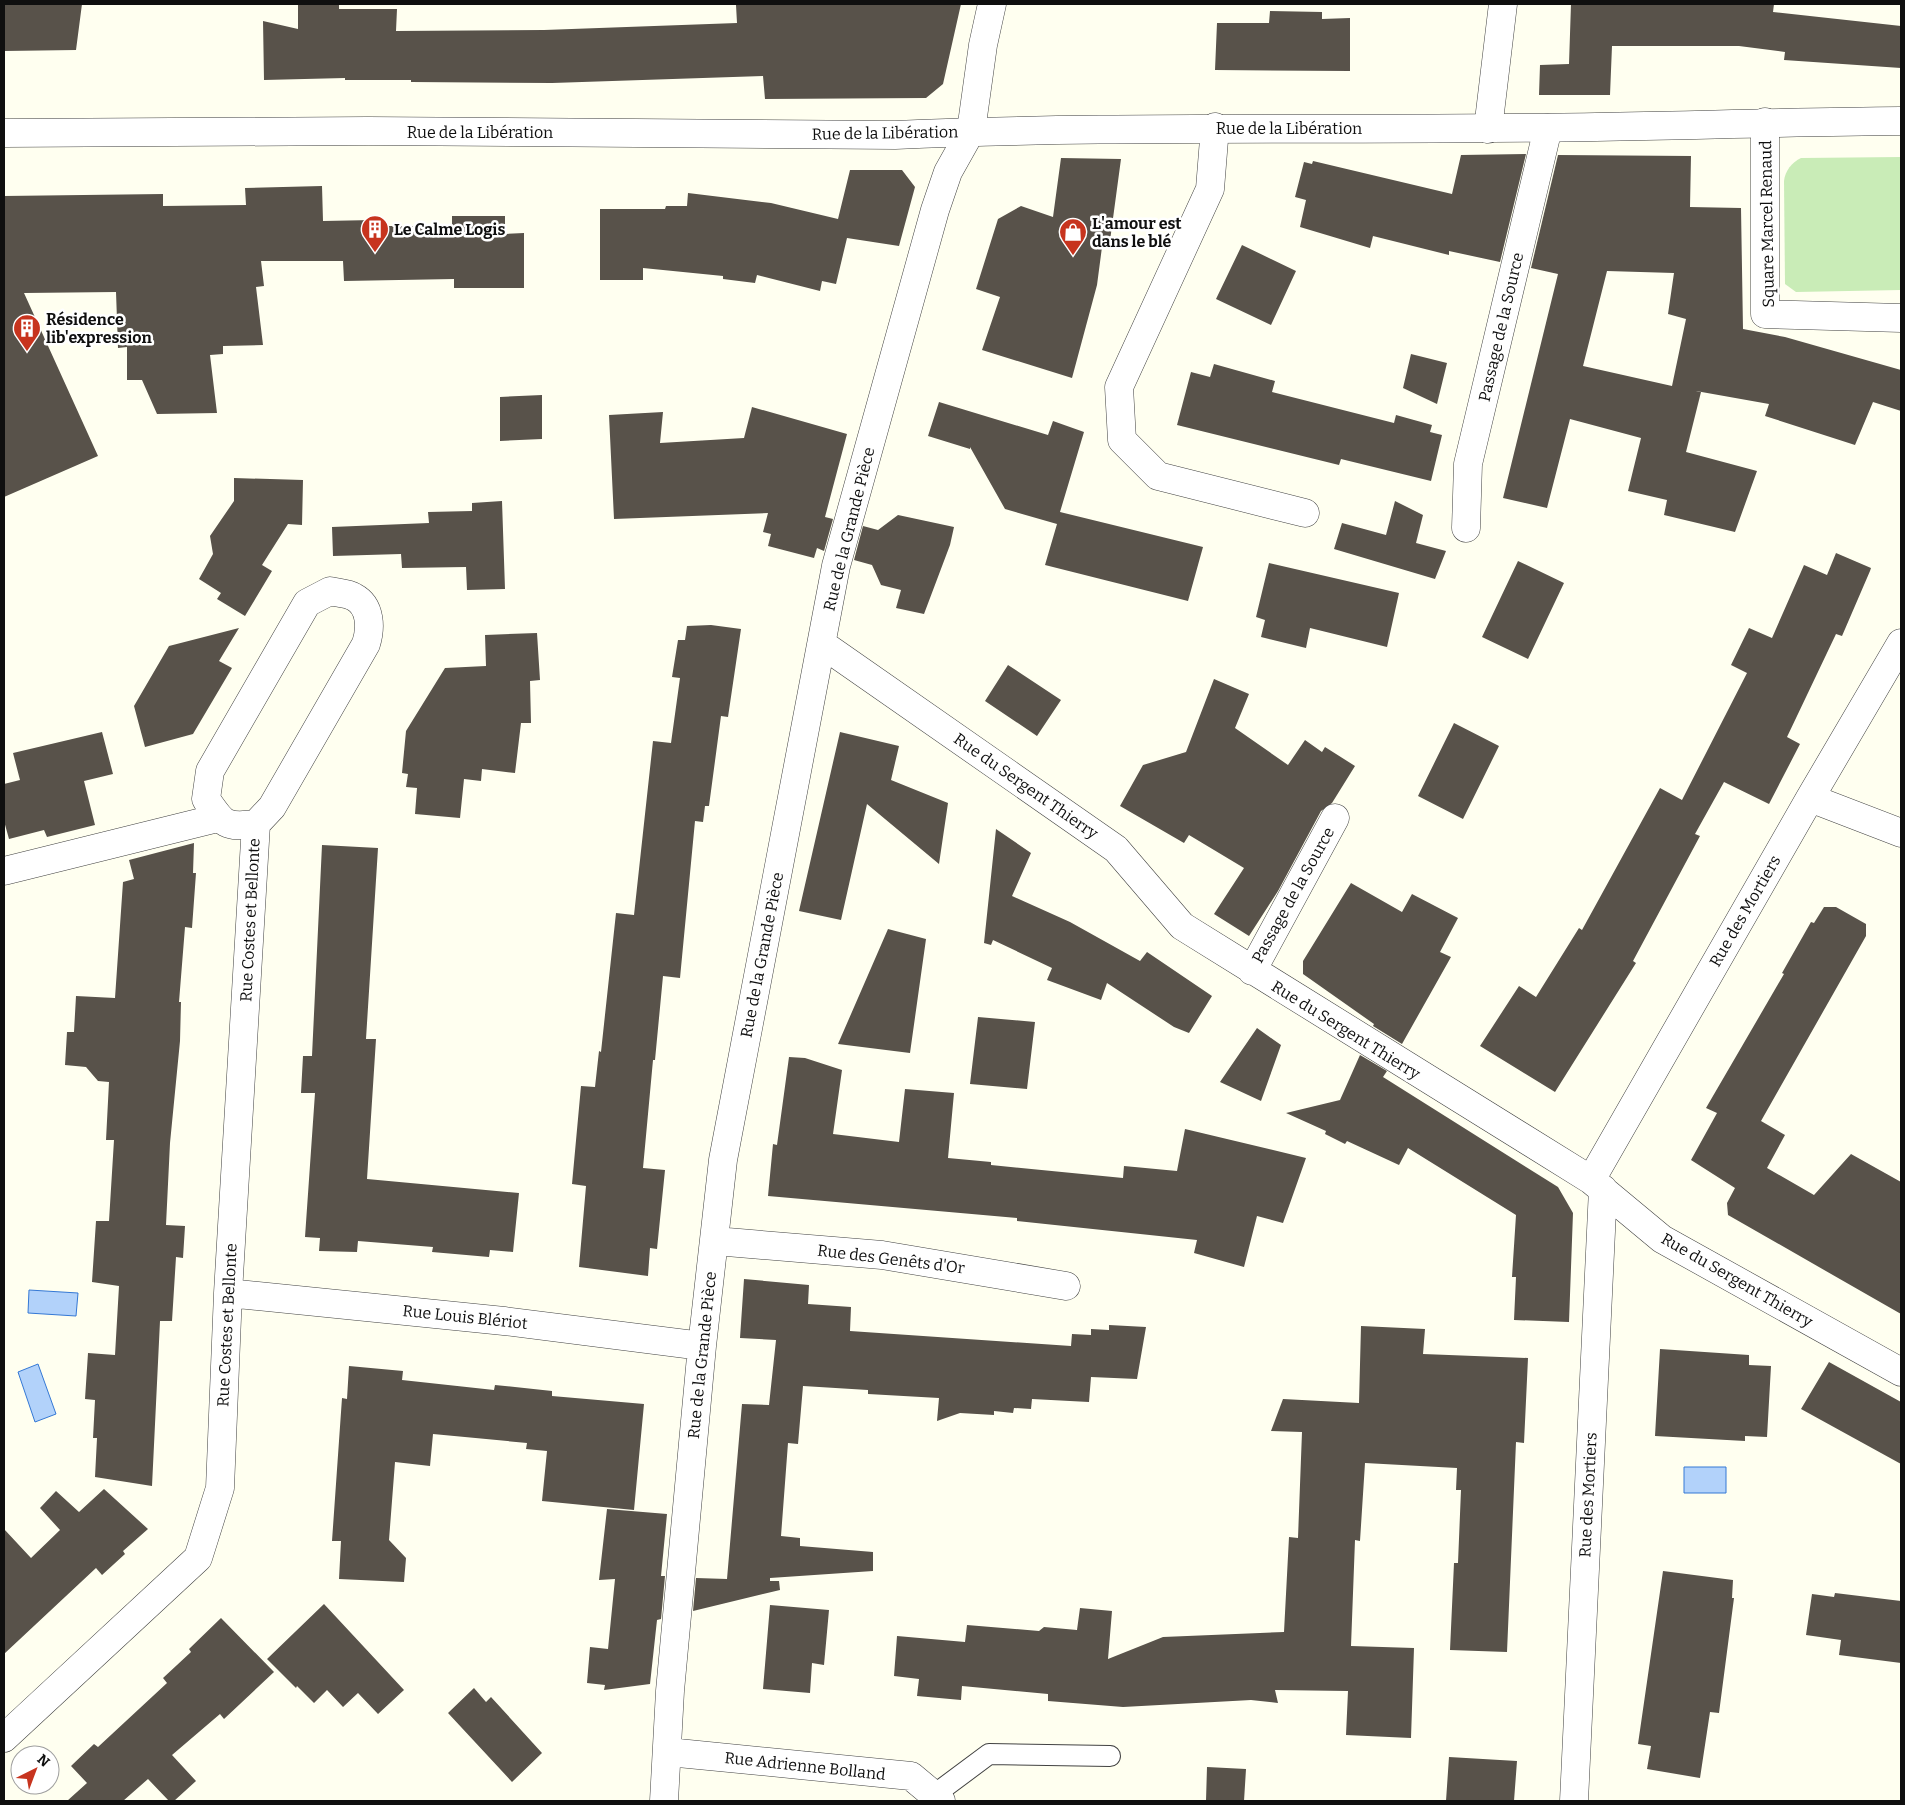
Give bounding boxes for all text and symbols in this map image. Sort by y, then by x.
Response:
street label: Rue de la Libération [1216,119,1362,138]
street label: Rue de la Libération [812,122,958,144]
street label: Rue de la Libération [407,123,553,142]
street label: Square Marcel Renaud [1756,140,1778,308]
building icon: Le Calme Logis [360,214,390,253]
place label: L'amour est dans le blé [1092,214,1182,251]
shop icon: L'amour est dans le blé [1058,217,1088,256]
place label: Le Calme Logis [394,220,505,239]
street label: Passage de la Source [1475,251,1527,403]
place label: Résidence lib'expression [46,310,153,347]
building icon: Résidence lib'expression [12,313,42,352]
street label: Rue de la Grande Pièce [819,445,879,613]
street label: Rue du Sergent Thierry [950,729,1102,843]
street label: Passage de la Source [1248,824,1338,966]
street label: Rue Costes et Bellonte [236,838,264,1002]
street label: Rue des Mortiers [1705,852,1785,970]
street label: Rue de la Grande Pièce [737,871,787,1039]
street label: Rue du Sergent Thierry [1268,977,1424,1084]
street label: Rue du Sergent Thierry [1658,1229,1816,1331]
street label: Rue des Genêts d'Or [816,1241,966,1277]
street label: Rue Costes et Bellonte [213,1243,241,1407]
street label: Rue de la Grande Pièce [684,1270,720,1440]
street label: Rue Louis Blériot [402,1301,529,1333]
street label: Rue des Mortiers [1575,1432,1601,1558]
north arrow [10,1745,60,1795]
street label: Rue Adrienne Bolland [723,1748,887,1784]
text: N [34,1751,53,1771]

